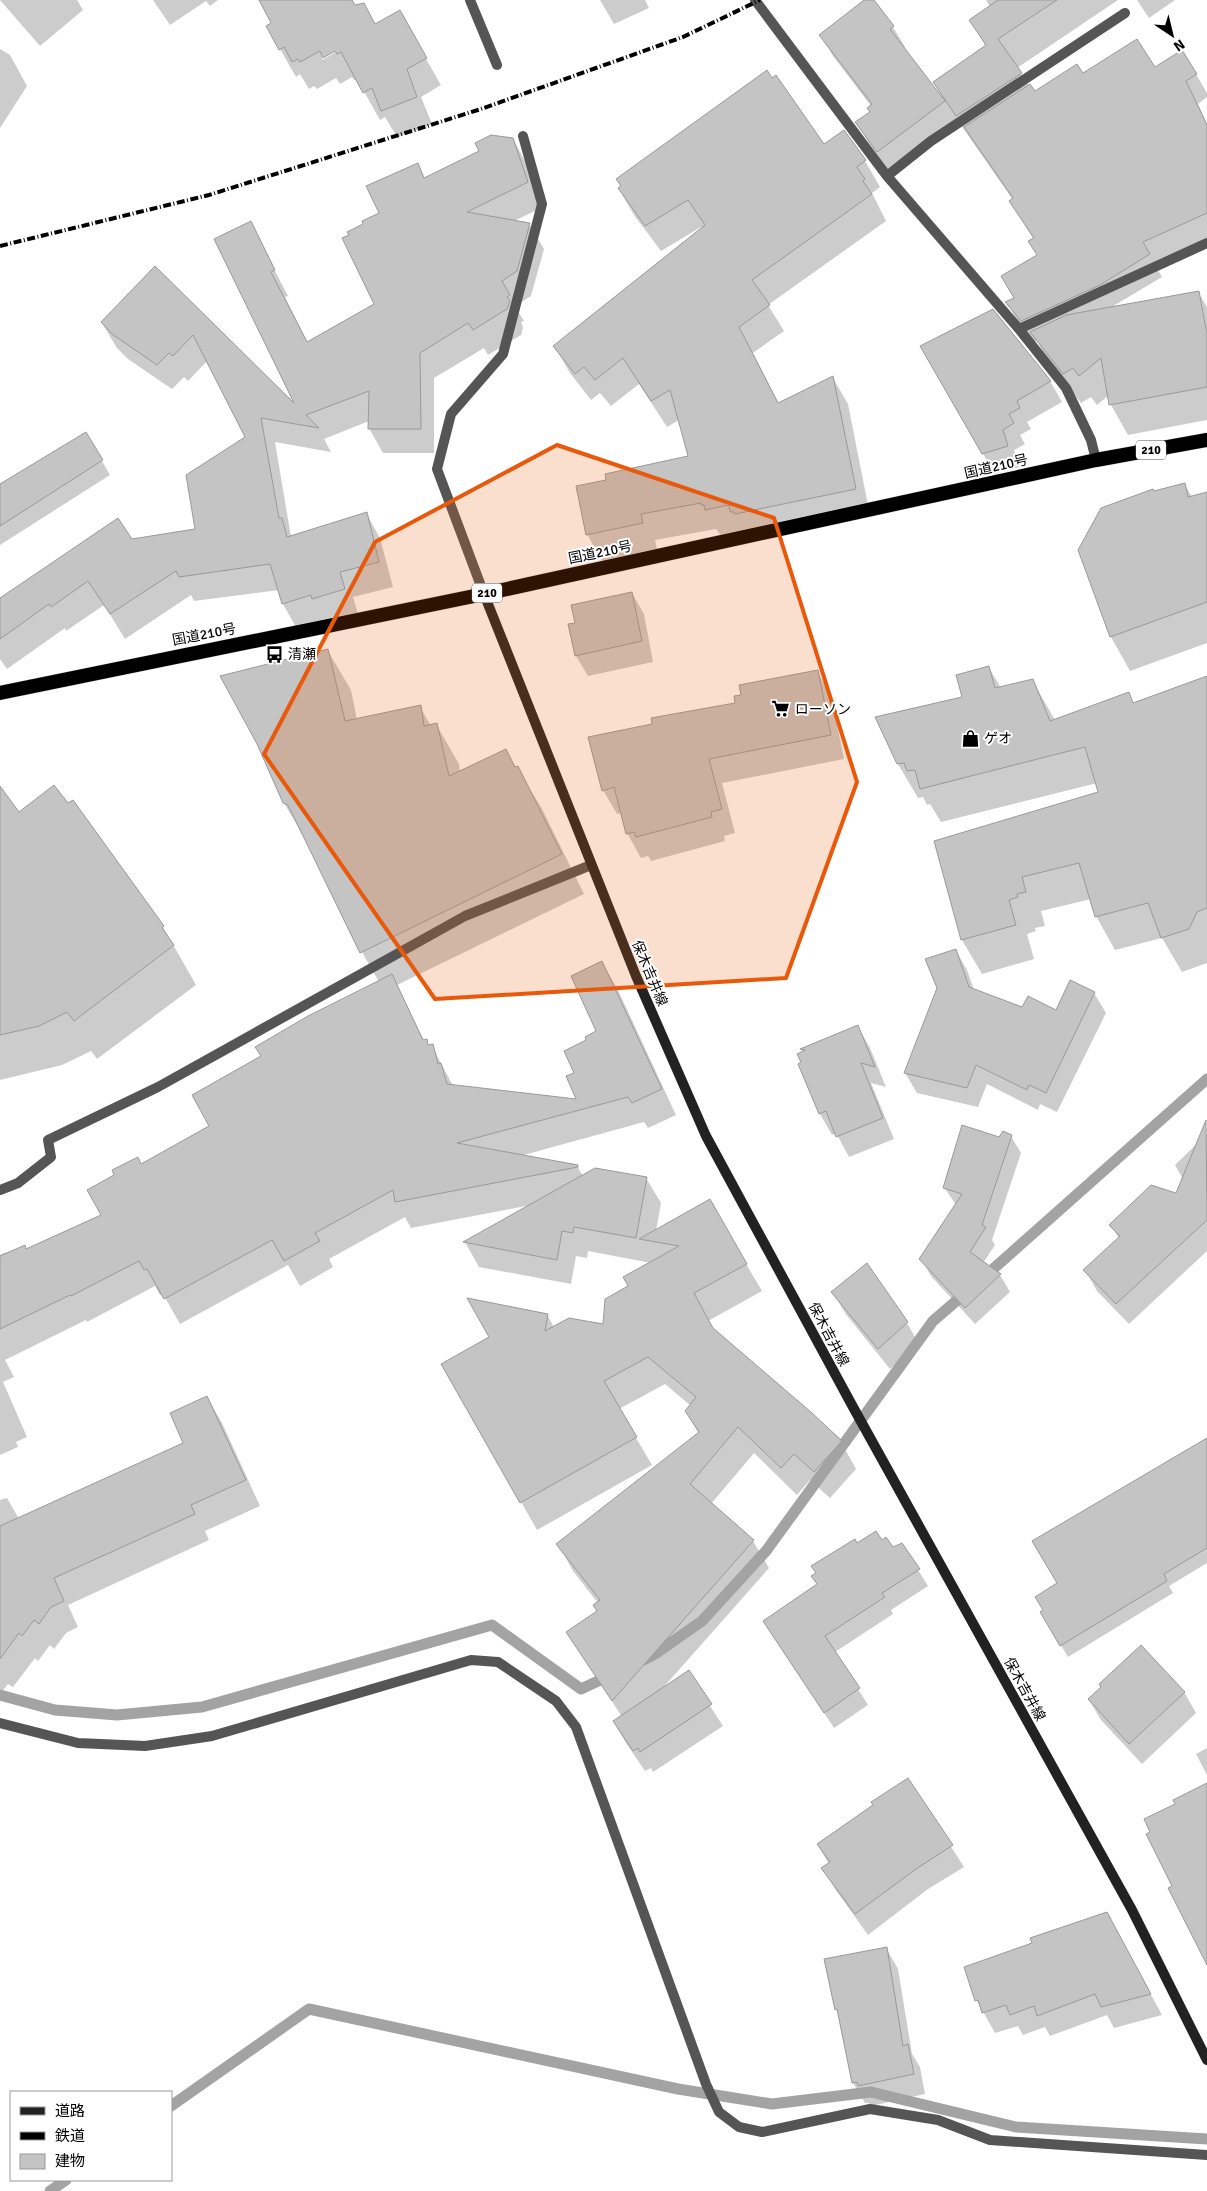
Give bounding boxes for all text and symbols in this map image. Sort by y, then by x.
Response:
north arrow [1147,10,1197,60]
text: N [1170,35,1188,55]
road number: 210 [1136,440,1166,460]
street label: 国道210号 [963,451,1030,482]
street label: 国道210号 [567,537,634,568]
road number: 210 [472,584,502,602]
street label: 国道210号 [171,620,237,649]
bus stop icon: 清瀬 [264,644,284,664]
place label: 清瀬 [288,646,316,663]
supermarket icon: ローソン [771,699,791,719]
place label: ローソン [795,701,851,718]
shop icon: ゲオ [960,728,980,748]
place label: ゲオ [984,730,1012,747]
street label: 保木吉井線 [628,938,671,1009]
street label: 保木吉井線 [805,1299,852,1369]
street label: 保木吉井線 [1000,1655,1049,1724]
legend [10,2091,172,2181]
text: 道路 [55,2102,85,2120]
text: 鉄道 [55,2127,85,2145]
text: 建物 [55,2152,85,2170]

